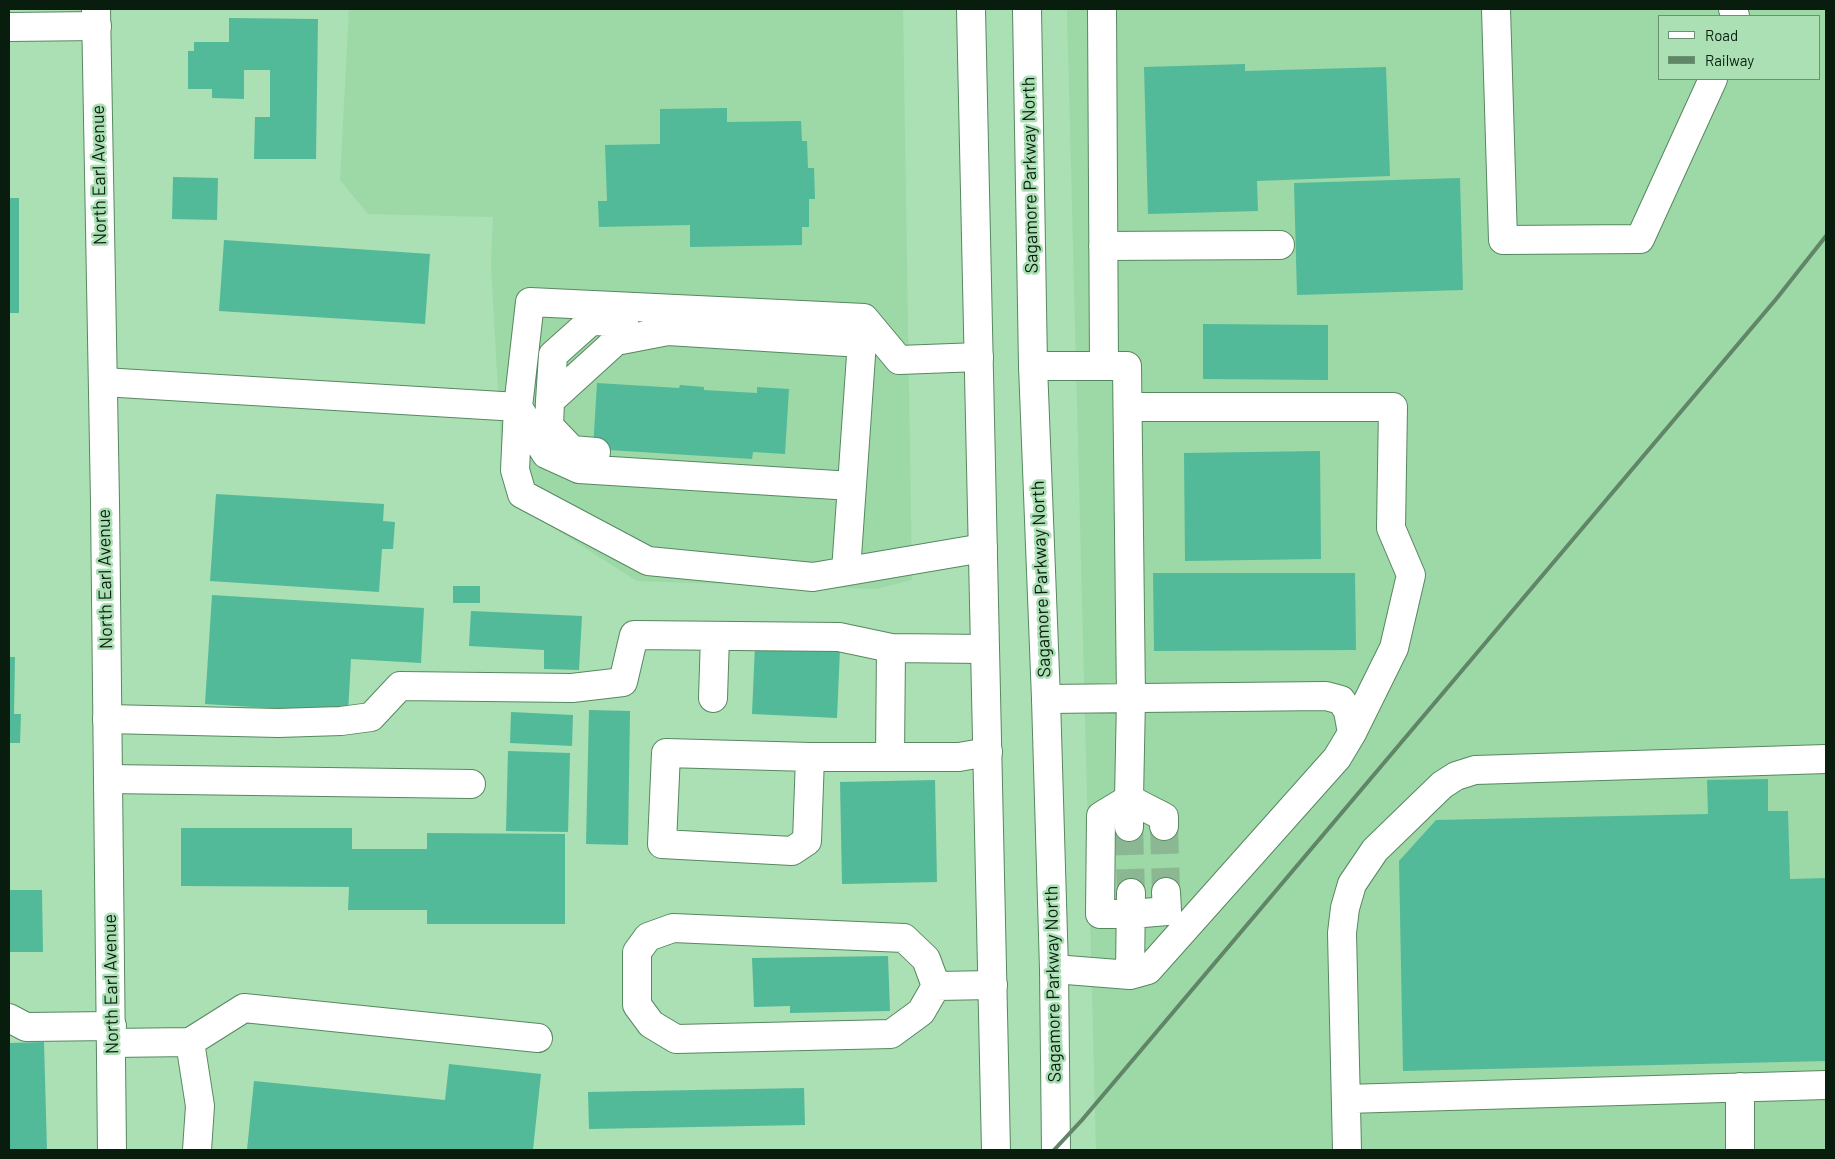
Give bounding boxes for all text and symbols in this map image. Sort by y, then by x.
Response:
legend [1658,15,1820,80]
text: Road [1705,26,1738,44]
text: Railway [1705,51,1754,69]
street label: Sagamore Parkway North [1017,76,1043,274]
street label: North Earl Avenue [87,105,111,245]
street label: Sagamore Parkway North [1027,480,1055,678]
street label: North Earl Avenue [93,509,117,649]
street label: Sagamore Parkway North [1040,885,1066,1083]
street label: North Earl Avenue [99,914,123,1054]

